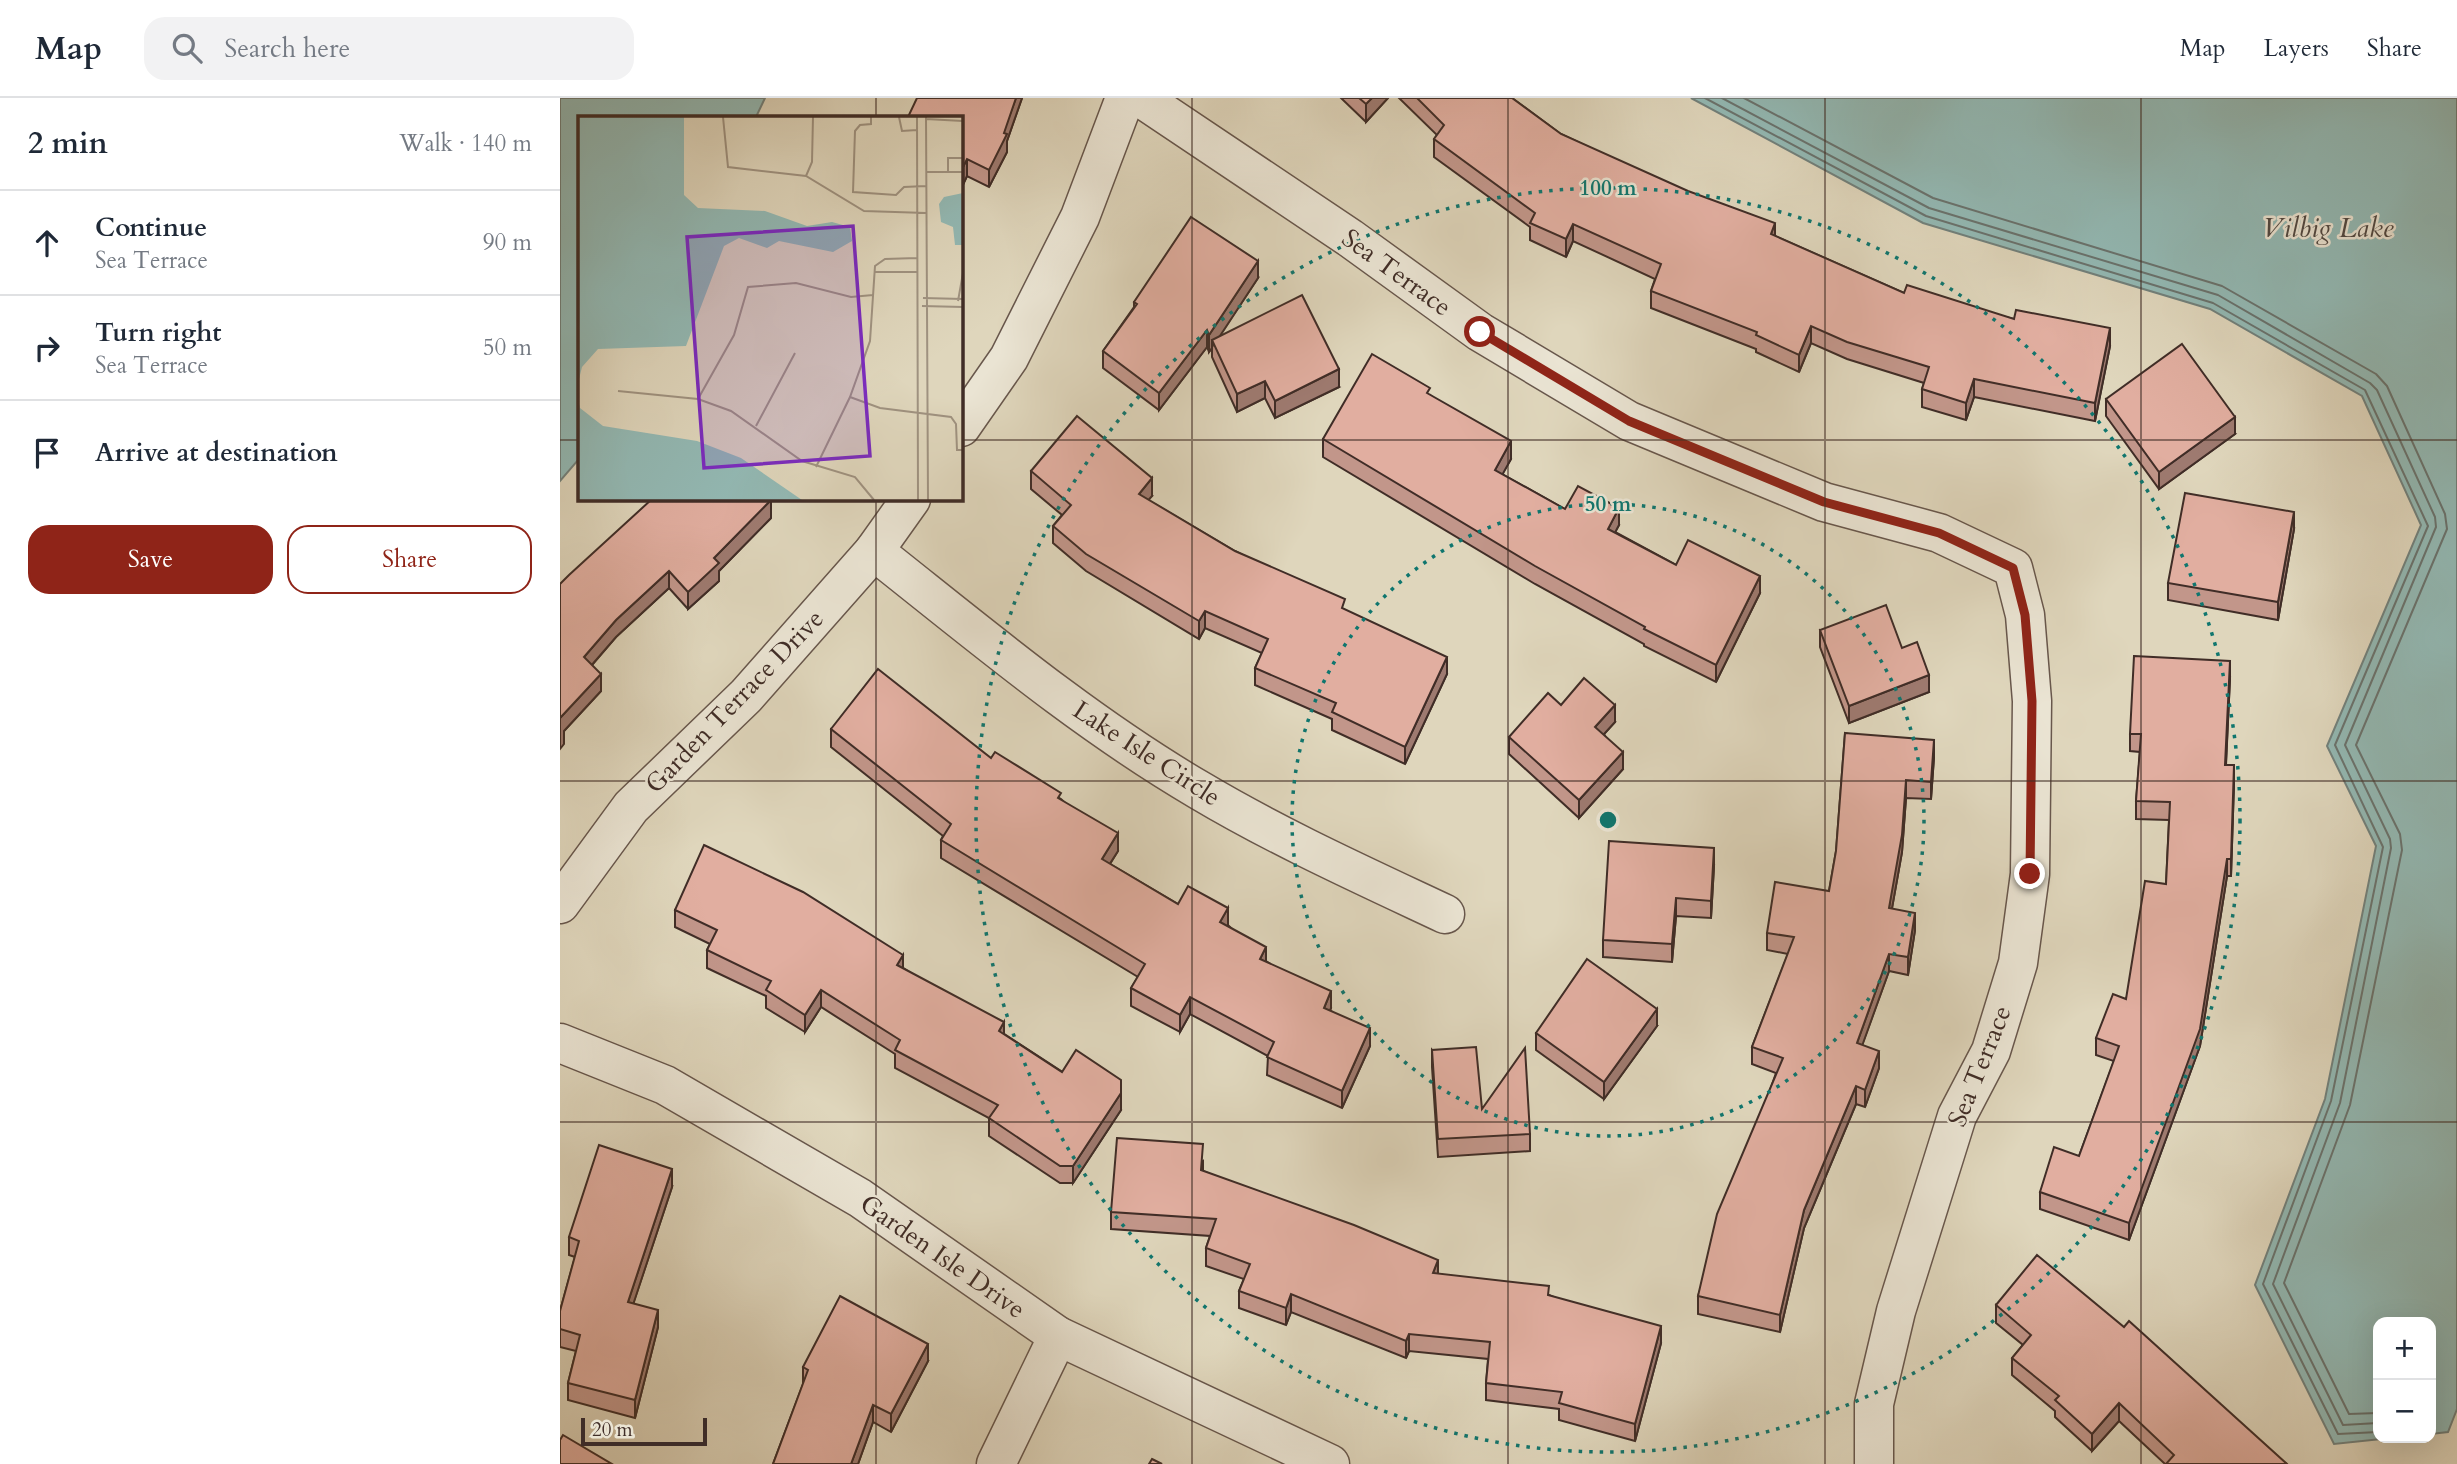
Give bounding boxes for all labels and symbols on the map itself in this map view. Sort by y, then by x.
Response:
inset map [578,116,962,500]
text: 100 m [1579,174,1637,203]
water label: Vilbig Lake [2262,209,2394,247]
street label: Sea Terrace [1335,221,1459,324]
route start [1464,316,1495,347]
text: 50 m [1585,490,1632,519]
street label: Garden Terrace Drive [637,602,831,801]
street label: Lake Isle Circle [1066,693,1227,814]
centre of rings [1596,808,1620,832]
route end [2014,858,2045,889]
street label: Sea Terrace [1939,1000,2020,1132]
street label: Garden Isle Drive [853,1186,1032,1327]
scale bar [581,1415,707,1447]

